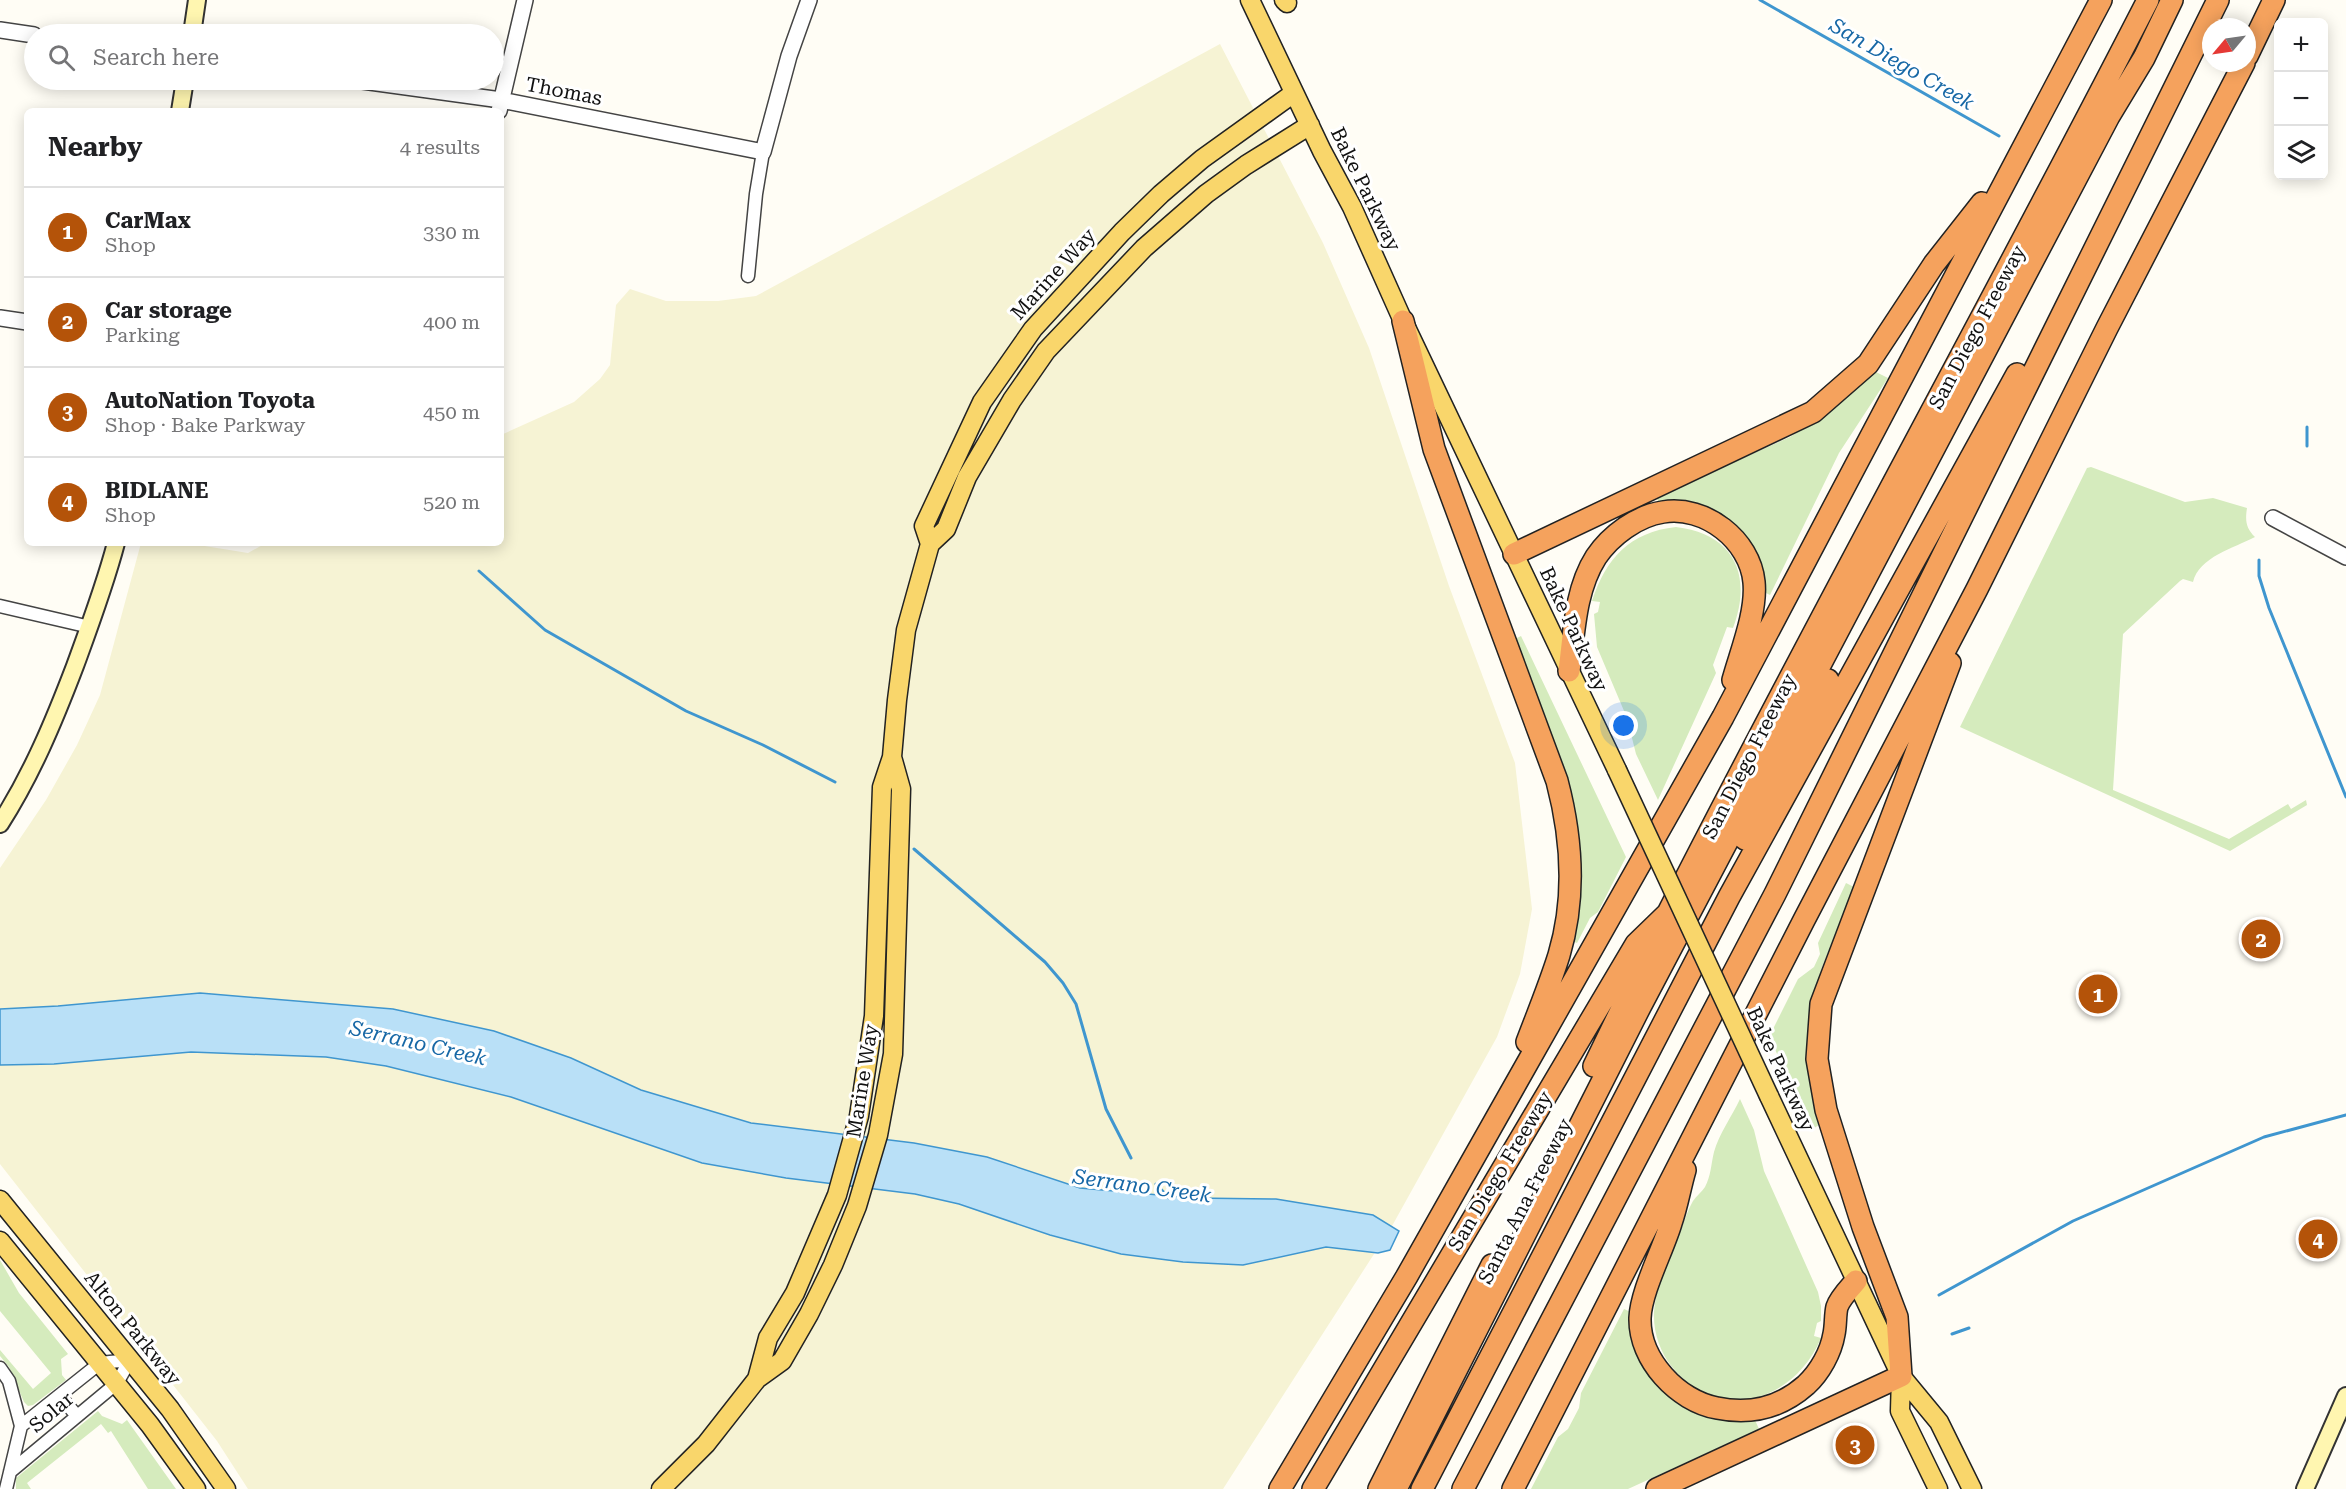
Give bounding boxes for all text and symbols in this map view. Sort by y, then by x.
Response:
water label: San Diego Creek [1825,12,1979,115]
north arrow [2202,18,2256,72]
map controls [2274,18,2328,180]
button: + [2274,18,2328,72]
search box [24,24,504,90]
icon: search [45,41,78,74]
text: Search here [93,45,219,70]
street label: Thomas [524,72,604,110]
button: − [2274,72,2328,126]
street label: Bake Parkway [1326,123,1406,255]
button: layers [2274,126,2328,180]
text: Nearby [48,132,142,162]
text: 4 results [400,135,480,159]
text: CarMax [105,208,191,233]
text: 1 [62,220,73,244]
text: 330 m [423,220,480,244]
street label: Marine Way [1006,223,1100,325]
text: Shop [105,233,156,257]
street label: San Diego Freeway [1924,241,2030,413]
text: Car storage [105,298,232,323]
text: 2 [62,310,73,334]
text: 400 m [423,310,480,334]
text: Parking [105,323,180,347]
text: AutoNation Toyota [105,388,315,413]
text: 3 [62,400,73,424]
text: 450 m [423,400,480,424]
text: Shop · Bake Parkway [105,413,305,437]
text: BIDLANE [105,478,208,503]
text: 4 [62,490,73,514]
text: 520 m [423,490,480,514]
text: Shop [105,503,156,527]
street label: Bake Parkway [1535,563,1613,695]
street label: San Diego Freeway [1697,669,1801,843]
your location [1609,711,1638,740]
pin: 2 [2242,916,2280,962]
pin: 1 [2078,972,2118,1016]
street label: Bake Parkway [1742,1003,1820,1135]
water label: Serrano Creek [346,1015,489,1071]
street label: Marine Way [841,1022,883,1140]
street label: San Diego Freeway [1443,1087,1557,1255]
street label: Santa Ana Freeway [1473,1114,1577,1288]
water label: Serrano Creek [1070,1164,1213,1208]
pin: 4 [2298,1216,2338,1262]
street label: Alton Parkway [80,1266,187,1390]
street label: Solar [24,1387,78,1437]
pin: 3 [1836,1422,1874,1468]

